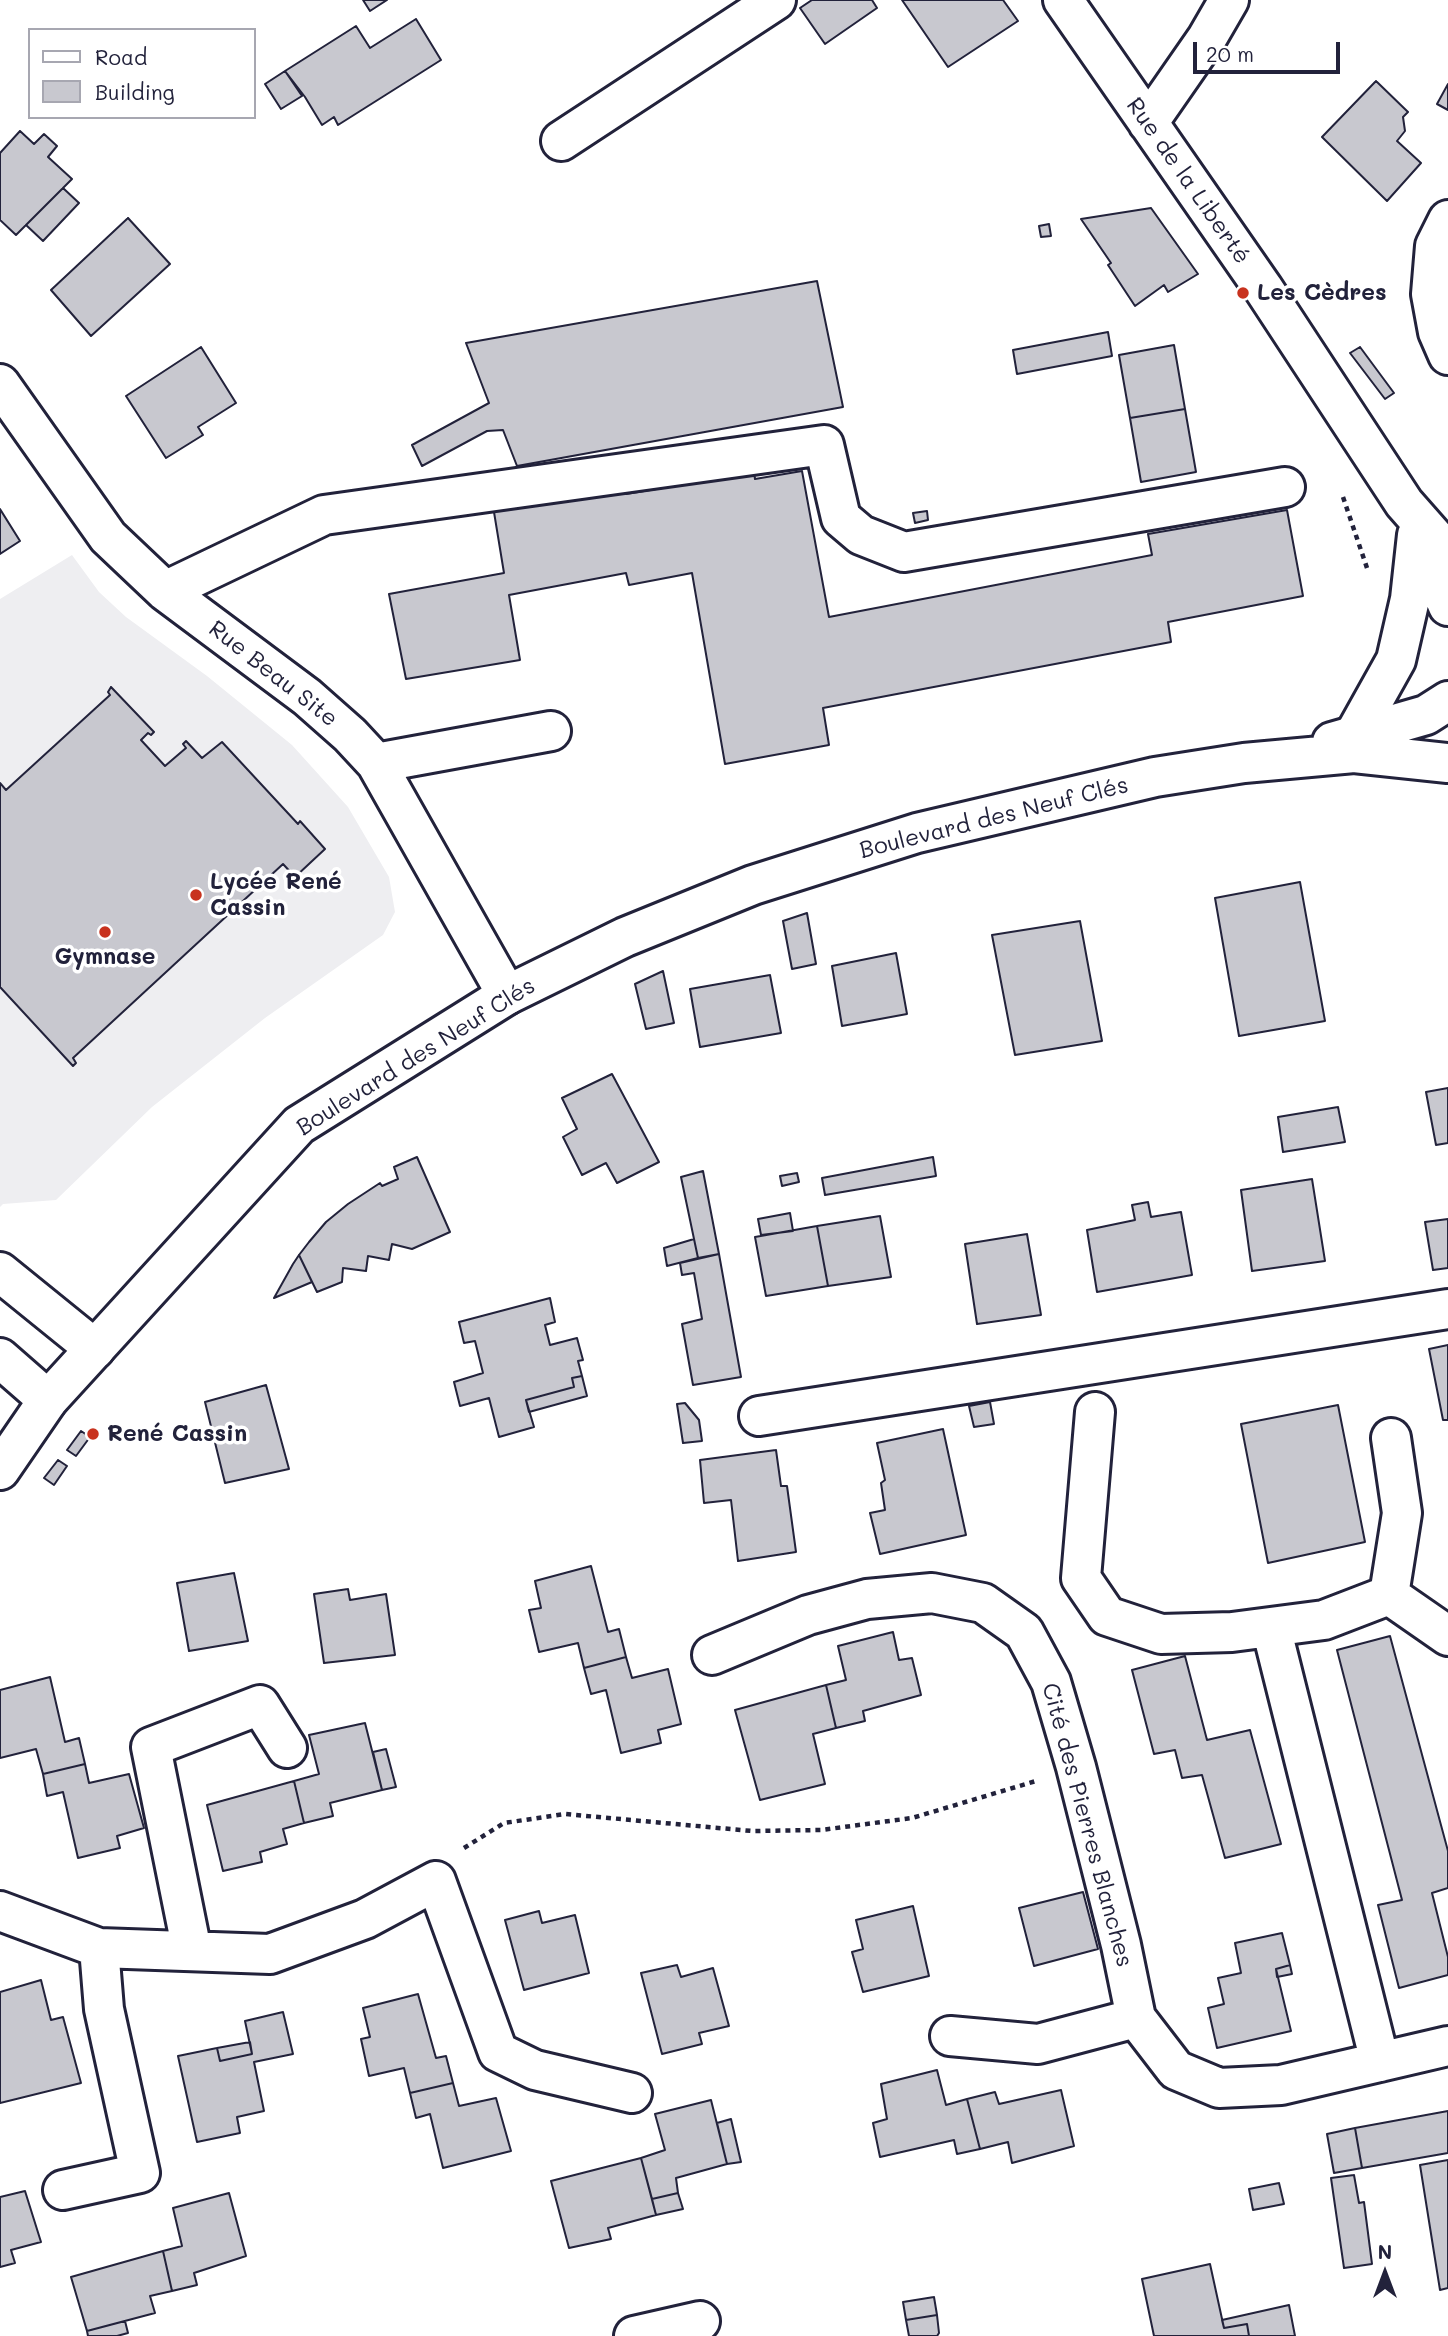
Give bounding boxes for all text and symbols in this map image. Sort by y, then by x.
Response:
legend [28,28,256,119]
scale bar [1196,28,1343,72]
text: 20 m [1206,40,1254,67]
text: Road [95,43,147,70]
text: Building [95,78,175,105]
street label: Rue de la Liberté [1120,93,1256,269]
place label: Les Cèdres [1257,279,1387,307]
marker: Les Cèdres [1235,285,1251,301]
street label: Rue Beau Site [203,615,343,733]
street label: Boulevard des Neuf Clés [857,771,1131,865]
place label: Lycée René Cassin [210,868,342,922]
marker: Lycée René Cassin [188,887,204,903]
marker: Gymnase [97,924,113,940]
place label: Gymnase [54,943,156,971]
street label: Boulevard des Neuf Clés [292,972,540,1142]
place label: René Cassin [107,1420,247,1448]
marker: René Cassin [85,1426,101,1442]
street label: Cité des Pierres Blanches [1036,1680,1138,1970]
north arrow [1350,2238,1420,2308]
text: N [1378,2239,1392,2264]

